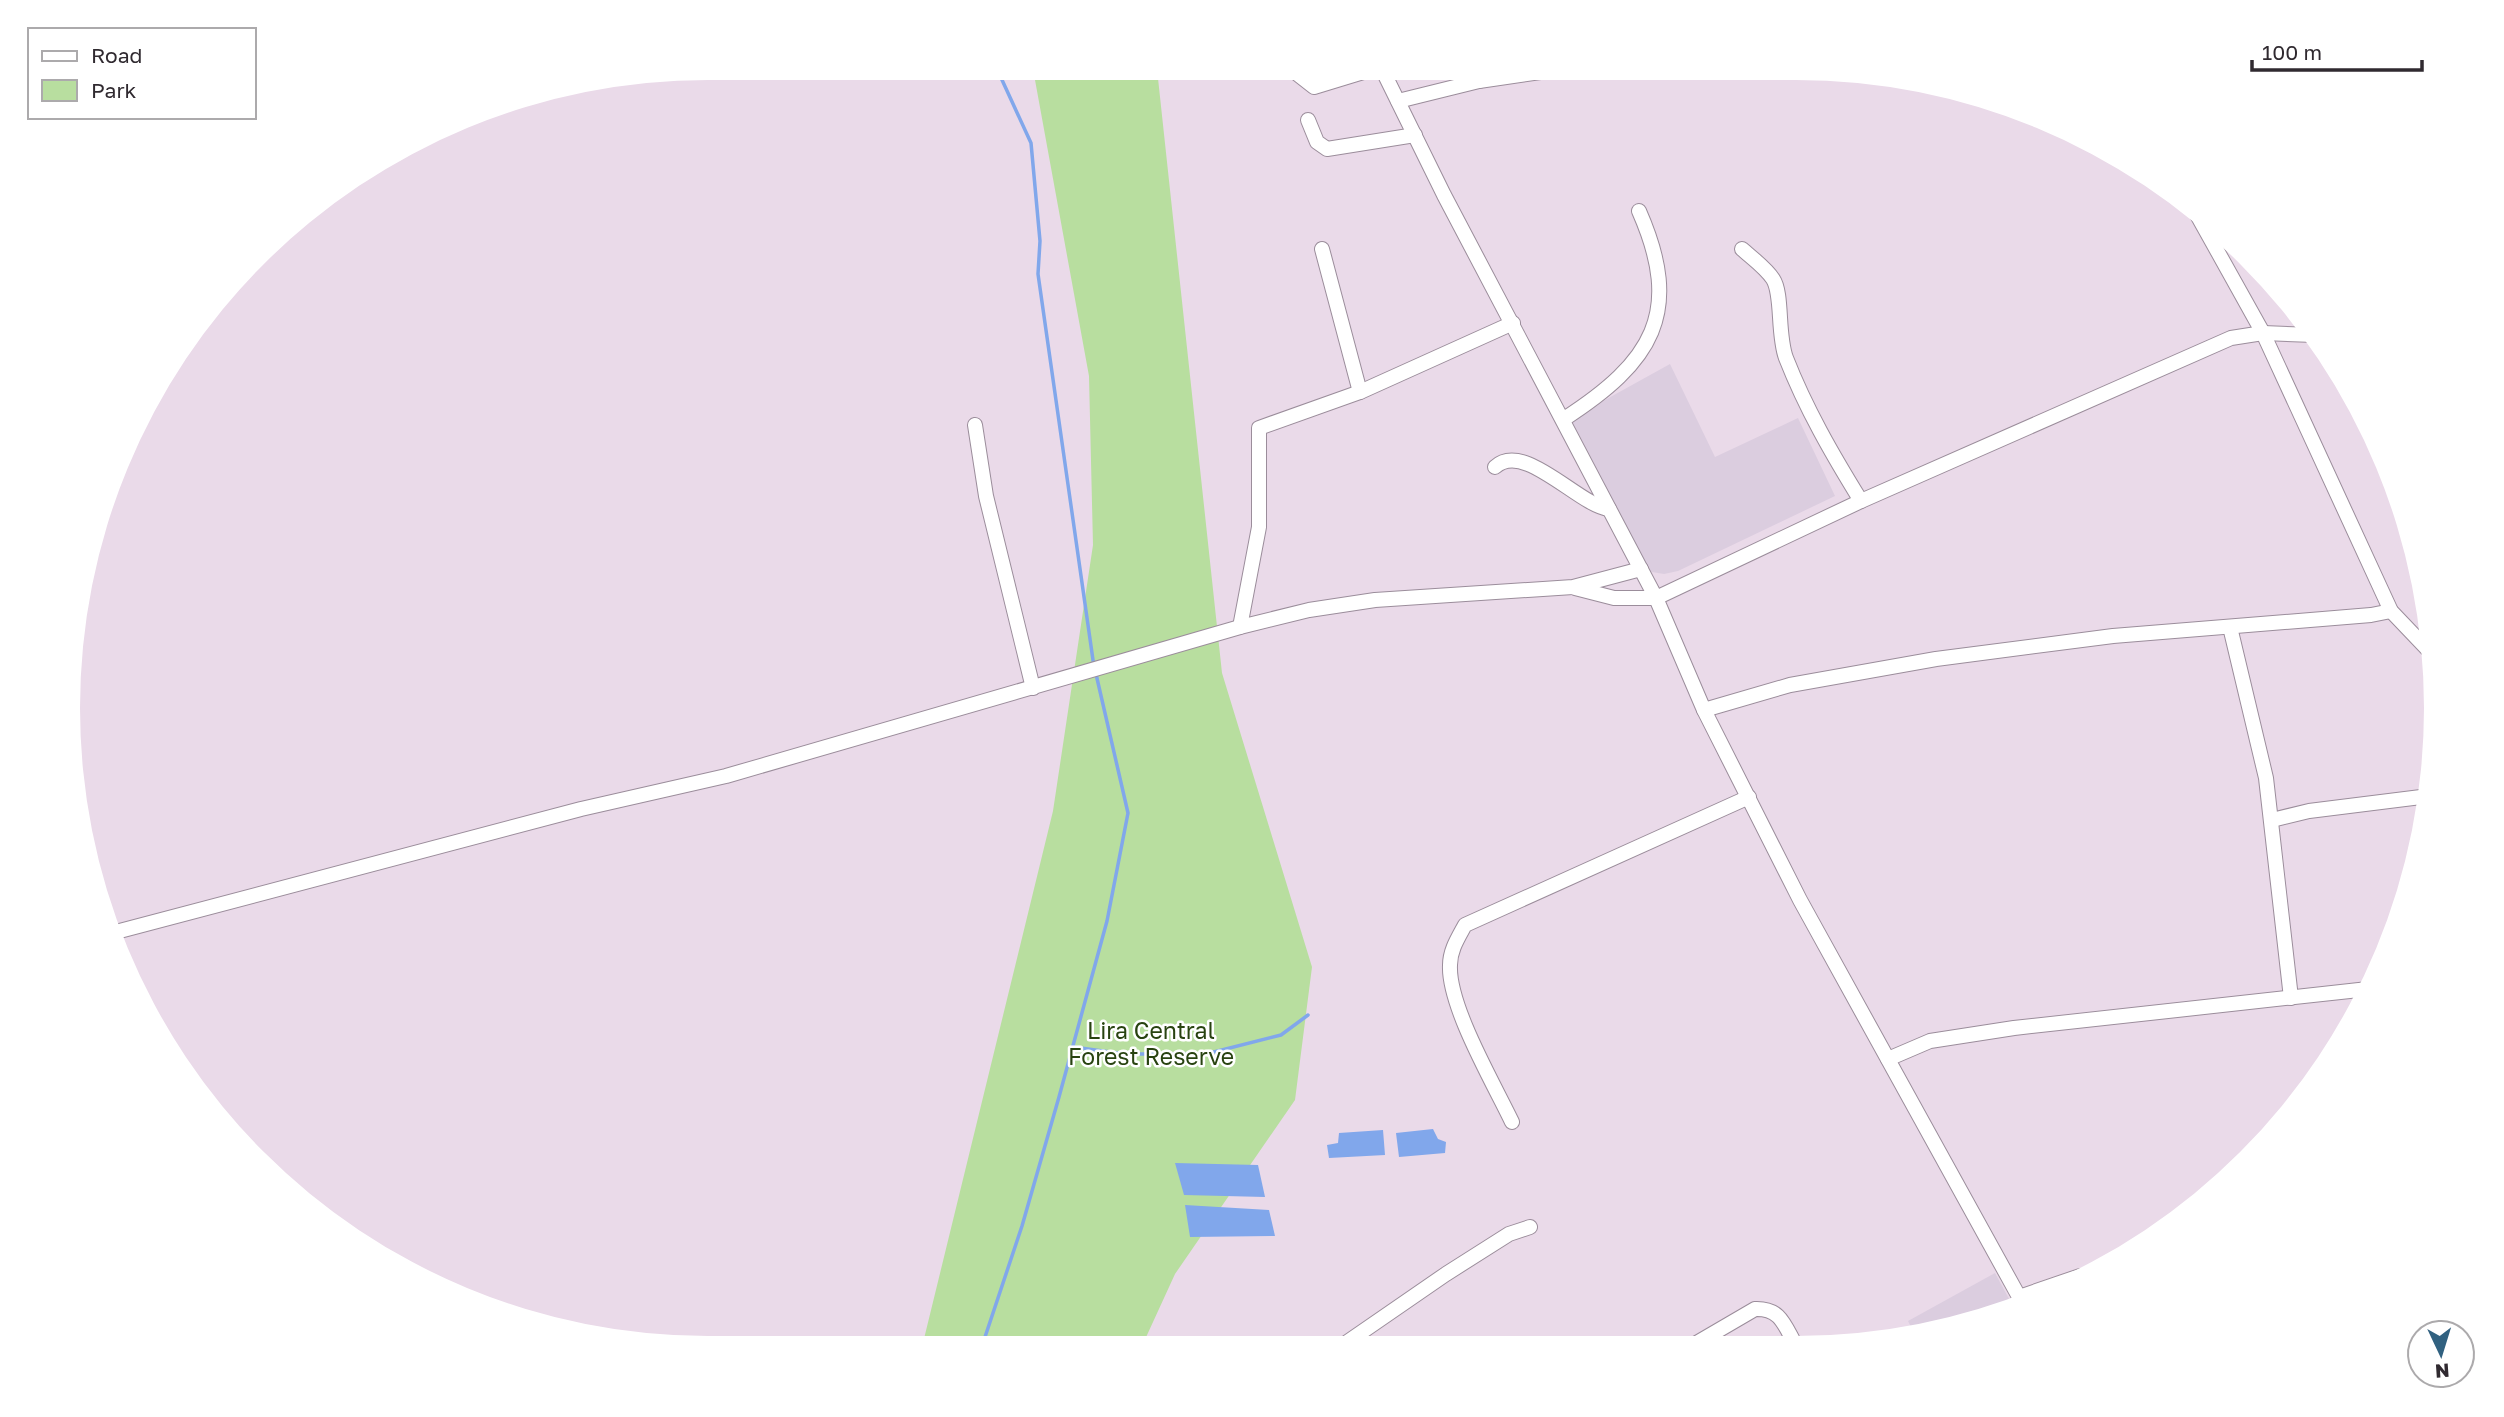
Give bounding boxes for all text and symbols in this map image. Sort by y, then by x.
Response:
legend [28,28,256,119]
scale bar [2252,28,2422,72]
text: 100 m [2262,39,2322,65]
text: Road [91,42,142,68]
text: Park [91,77,137,103]
park label: Lira Central Forest Reserve [1068,1016,1234,1070]
north arrow [2406,1319,2476,1389]
text: N [2434,1359,2450,1383]

